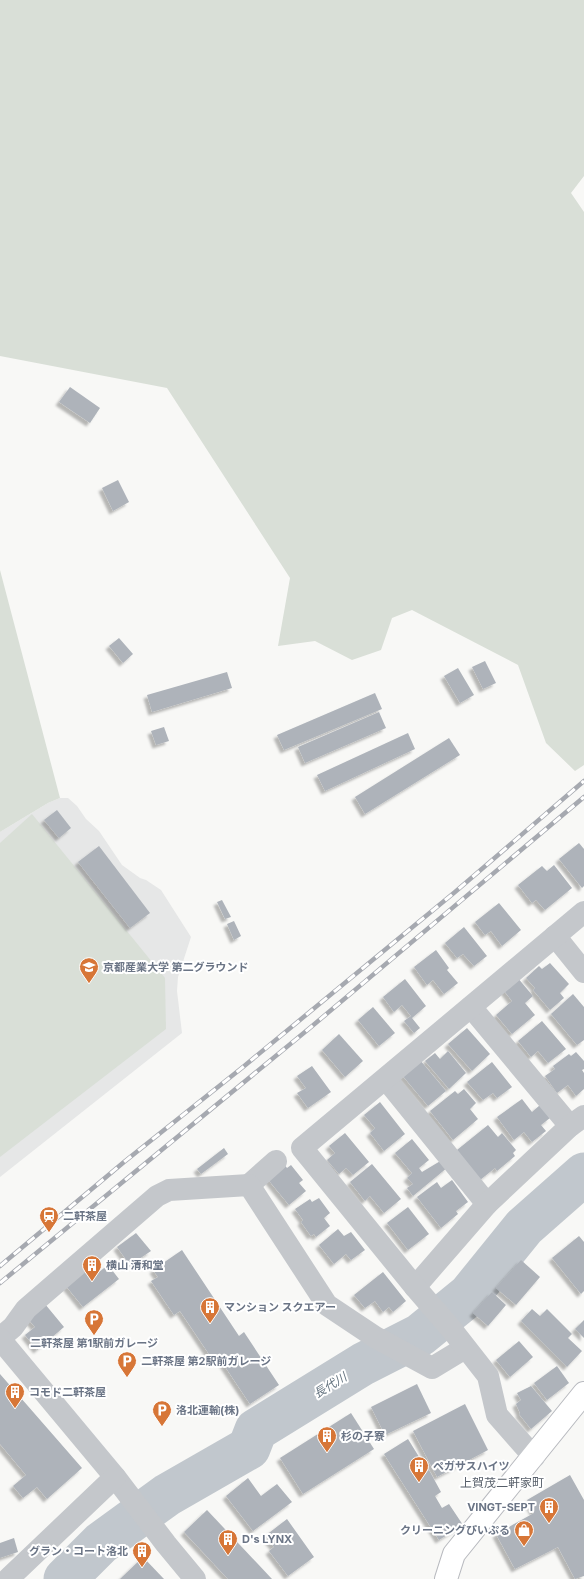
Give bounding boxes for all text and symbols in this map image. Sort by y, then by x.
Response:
school or university icon: 京都産業大学 第二グラウンド [78,956,100,984]
place label: 京都産業大学 第二グラウンド [103,960,249,974]
station icon: 二軒茶屋 [38,1205,60,1233]
place label: 二軒茶屋 [63,1209,107,1223]
building icon: 横山 清和堂 [81,1254,103,1282]
place label: 横山 清和堂 [106,1258,164,1272]
building icon: マンション スクエアー [199,1296,221,1324]
place label: マンション スクエアー [224,1300,336,1314]
parking icon: 二軒茶屋 第1駅前ガレージ [83,1308,105,1336]
place label: 二軒茶屋 第1駅前ガレージ [30,1336,158,1350]
parking icon: 二軒茶屋 第2駅前ガレージ [116,1350,138,1378]
place label: 二軒茶屋 第2駅前ガレージ [141,1354,271,1368]
water label: 長代川 [311,1368,351,1401]
building icon: コモド二軒茶屋 [4,1381,26,1409]
place label: コモド二軒茶屋 [29,1385,106,1399]
parking icon: 洛北運輸(株) [151,1399,173,1427]
place label: 洛北運輸(株) [176,1403,239,1417]
building icon: 杉の子寮 [316,1425,338,1453]
place label: 杉の子寮 [341,1429,385,1443]
building icon: ペガサスハイツ [408,1455,430,1483]
place label: ペガサスハイツ [433,1459,510,1473]
district label: 上賀茂二軒家町 [460,1475,544,1490]
building icon: VINGT-SEPT [538,1496,560,1524]
place label: VINGT-SEPT [467,1500,535,1514]
shop icon: クリーニングぴいぷる [513,1519,535,1547]
place label: クリーニングぴいぷる [400,1523,510,1537]
building icon: D's LYNX [217,1528,239,1556]
place label: D's LYNX [242,1532,292,1546]
building icon: グラン・コート洛北 [131,1540,153,1568]
place label: グラン・コート洛北 [29,1544,128,1558]

